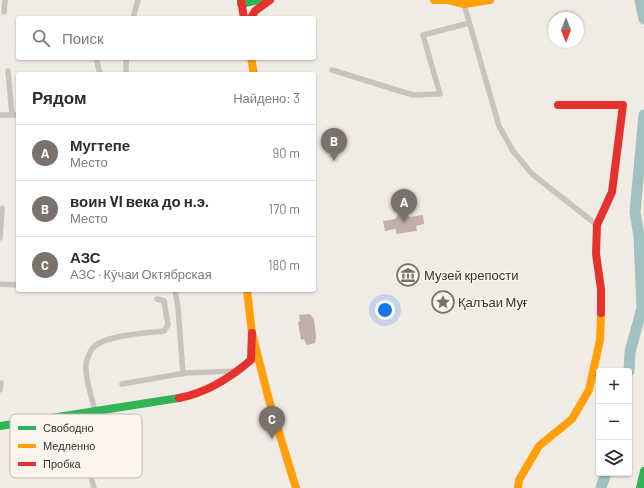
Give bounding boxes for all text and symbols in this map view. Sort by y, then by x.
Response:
north arrow [548,12,584,48]
search box [16,16,316,60]
icon: search [30,27,52,49]
text: Поиск [62,29,104,47]
text: Рядом [32,87,87,107]
text: Найдено: 3 [233,90,300,106]
pin: B [321,128,347,161]
text: Мугтепе [70,136,130,154]
text: A [41,145,49,161]
text: 90 m [273,145,300,161]
text: Место [70,154,108,170]
pin: A [391,189,417,222]
text: воин VI века до н.э. [70,192,209,210]
text: B [41,201,49,217]
text: 170 m [269,201,300,217]
text: Место [70,210,108,226]
text: АЗС [70,248,101,266]
text: C [41,257,49,273]
text: 180 m [268,257,300,273]
museum icon: Музей крепости [395,262,421,288]
text: АЗС · Кӯчаи Октябрская [70,266,212,282]
place label: Музей крепости [424,267,519,283]
place icon: Қалъаи Муғ [430,289,456,315]
place label: Қалъаи Муғ [458,294,528,310]
your location [375,300,395,320]
map controls [596,368,632,476]
button: + [596,368,632,404]
button: − [596,404,632,440]
pin: C [259,406,285,439]
legend [10,414,142,478]
text: Свободно [43,421,94,434]
text: Медленно [43,439,95,452]
button: layers [596,440,632,476]
text: Пробка [43,457,81,470]

